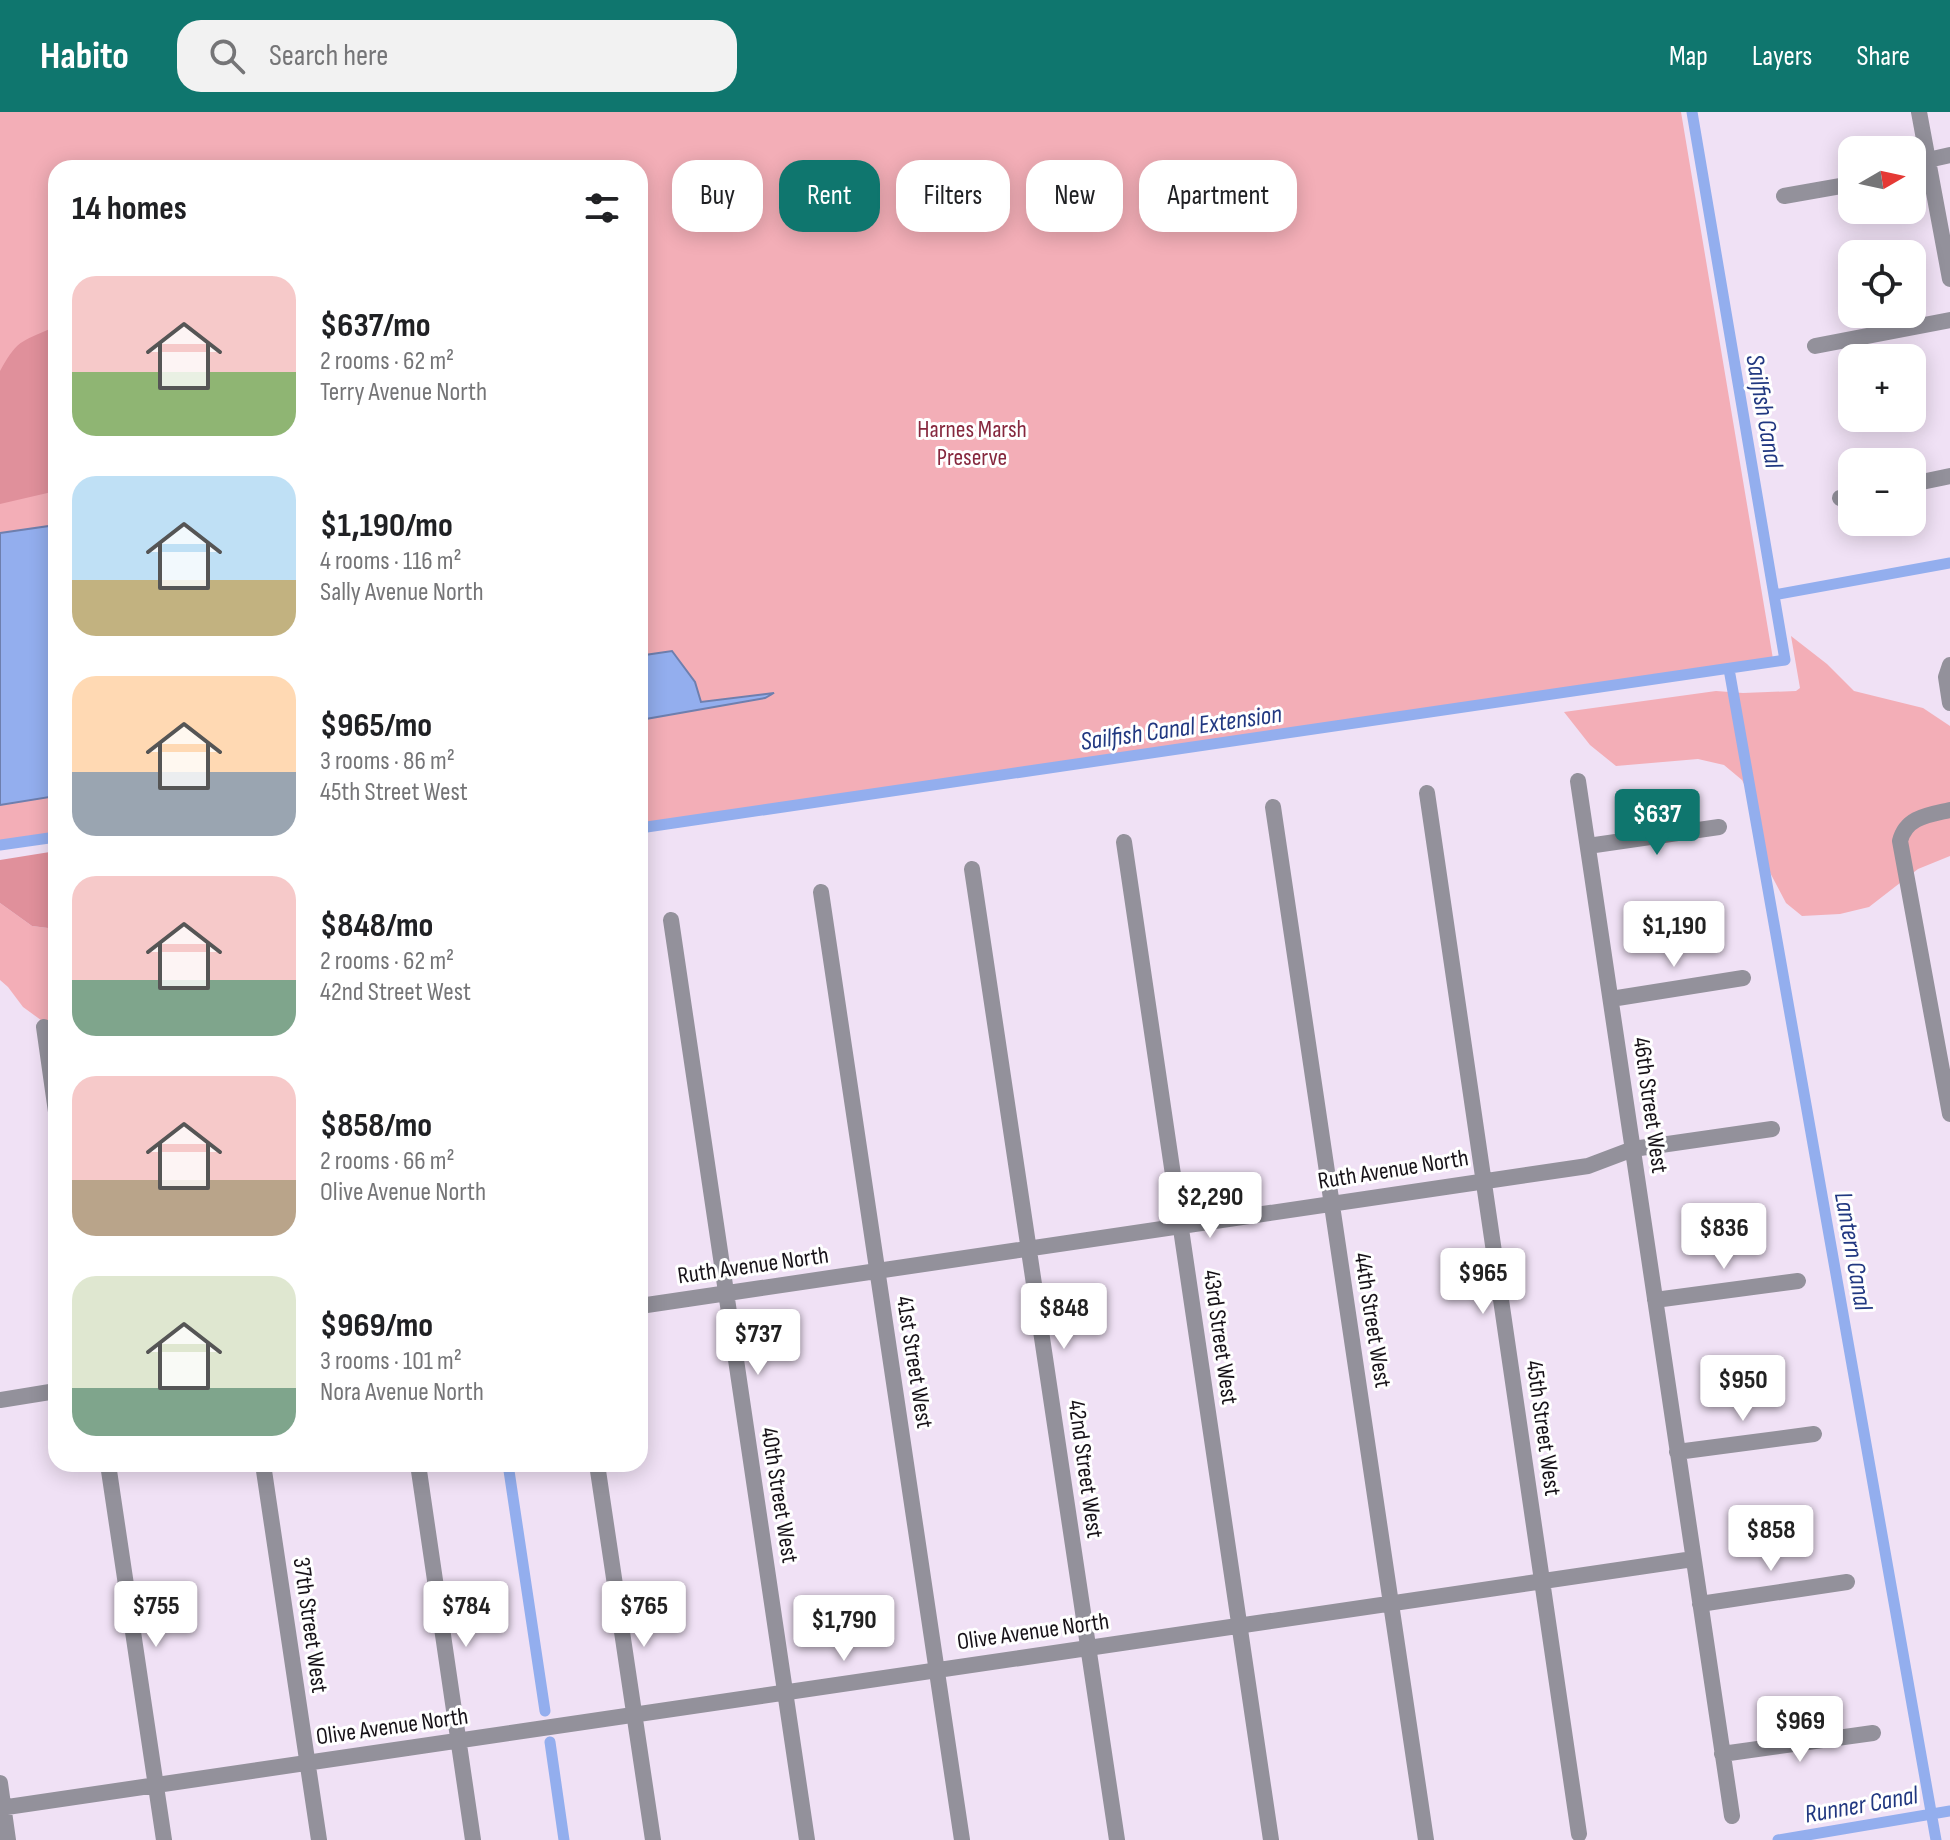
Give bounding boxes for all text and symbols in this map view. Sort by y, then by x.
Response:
search box [177,20,737,92]
text: Habito [40,34,129,79]
icon: search [205,34,249,78]
text: Search here [269,38,388,74]
text: Map [1669,40,1708,73]
text: Layers [1752,40,1812,73]
text: Share [1856,40,1910,73]
north arrow [1838,136,1926,224]
map controls [1838,136,1926,536]
chip: Buy [672,160,763,232]
chip: Rent [779,160,880,232]
chip: Filters [896,160,1010,232]
chip: New [1026,160,1123,232]
chip: Apartment [1139,160,1297,232]
icon: filters [580,186,624,230]
text: 14 homes [72,188,187,229]
button: locate [1838,240,1926,328]
text: $637/mo [320,305,431,346]
icon: home [136,308,232,404]
button: + [1838,344,1926,432]
text: 2 rooms · 62 m² [320,346,454,377]
water label: Sailfish Canal [1738,352,1789,472]
text: Terry Avenue North [320,377,487,408]
park label: Harnes Marsh Preserve [917,415,1027,472]
button: − [1838,448,1926,536]
text: $1,190/mo [320,505,453,546]
icon: home [136,508,232,604]
text: 4 rooms · 116 m² [320,546,462,577]
text: Sally Avenue North [320,577,484,608]
water label: Sailfish Canal Extension [1079,699,1284,758]
text: $965/mo [320,705,432,746]
icon: home [136,708,232,804]
text: 3 rooms · 86 m² [320,746,455,777]
text: 45th Street West [320,777,468,808]
pin: $637 [1610,789,1704,857]
text: $637 [1633,799,1681,830]
pin: $1,190 [1609,901,1739,969]
text: $848/mo [320,905,433,946]
icon: home [136,908,232,1004]
text: $1,190 [1641,911,1707,942]
text: 2 rooms · 62 m² [320,946,454,977]
text: 42nd Street West [320,977,471,1008]
street label: 46th Street West [1627,1035,1674,1175]
text: $858/mo [320,1105,432,1146]
icon: home [136,1108,232,1204]
street label: Ruth Avenue North [1316,1143,1470,1196]
text: 2 rooms · 66 m² [320,1146,455,1177]
pin: $2,290 [1145,1172,1275,1240]
text: Olive Avenue North [320,1177,486,1208]
text: $2,290 [1177,1182,1243,1213]
water label: Lantern Canal [1827,1190,1878,1314]
pin: $836 [1677,1203,1771,1271]
text: $836 [1699,1213,1749,1244]
street label: Ruth Avenue North [676,1241,830,1290]
pin: $965 [1436,1248,1530,1316]
street label: 44th Street West [1347,1250,1398,1390]
text: $965 [1458,1258,1508,1289]
street label: 43rd Street West [1197,1268,1244,1406]
pin: $848 [1017,1283,1111,1351]
text: $848 [1039,1293,1089,1324]
street label: 41st Street West [890,1294,939,1430]
text: $969/mo [320,1305,433,1346]
icon: home [136,1308,232,1404]
pin: $737 [711,1309,805,1377]
text: $737 [734,1319,782,1350]
text: 3 rooms · 101 m² [320,1346,462,1377]
pin: $950 [1696,1355,1790,1423]
street label: 45th Street West [1520,1359,1567,1498]
text: $950 [1718,1365,1768,1396]
text: Nora Avenue North [320,1377,484,1408]
street label: 42nd Street West [1061,1398,1110,1540]
street label: 40th Street West [754,1425,805,1565]
pin: $858 [1724,1505,1818,1573]
text: $858 [1746,1515,1796,1546]
street label: 37th Street West [287,1555,334,1695]
pin: $755 [109,1581,203,1649]
pin: $784 [419,1581,513,1649]
pin: $765 [597,1581,691,1649]
text: $755 [132,1591,180,1622]
text: $784 [441,1591,491,1622]
text: $765 [620,1591,668,1622]
pin: $1,790 [779,1595,909,1663]
text: $1,790 [811,1605,877,1636]
street label: Olive Avenue North [955,1606,1111,1657]
pin: $969 [1753,1696,1847,1764]
street label: Olive Avenue North [314,1701,470,1752]
text: $969 [1775,1706,1825,1737]
water label: Runner Canal [1802,1780,1922,1831]

